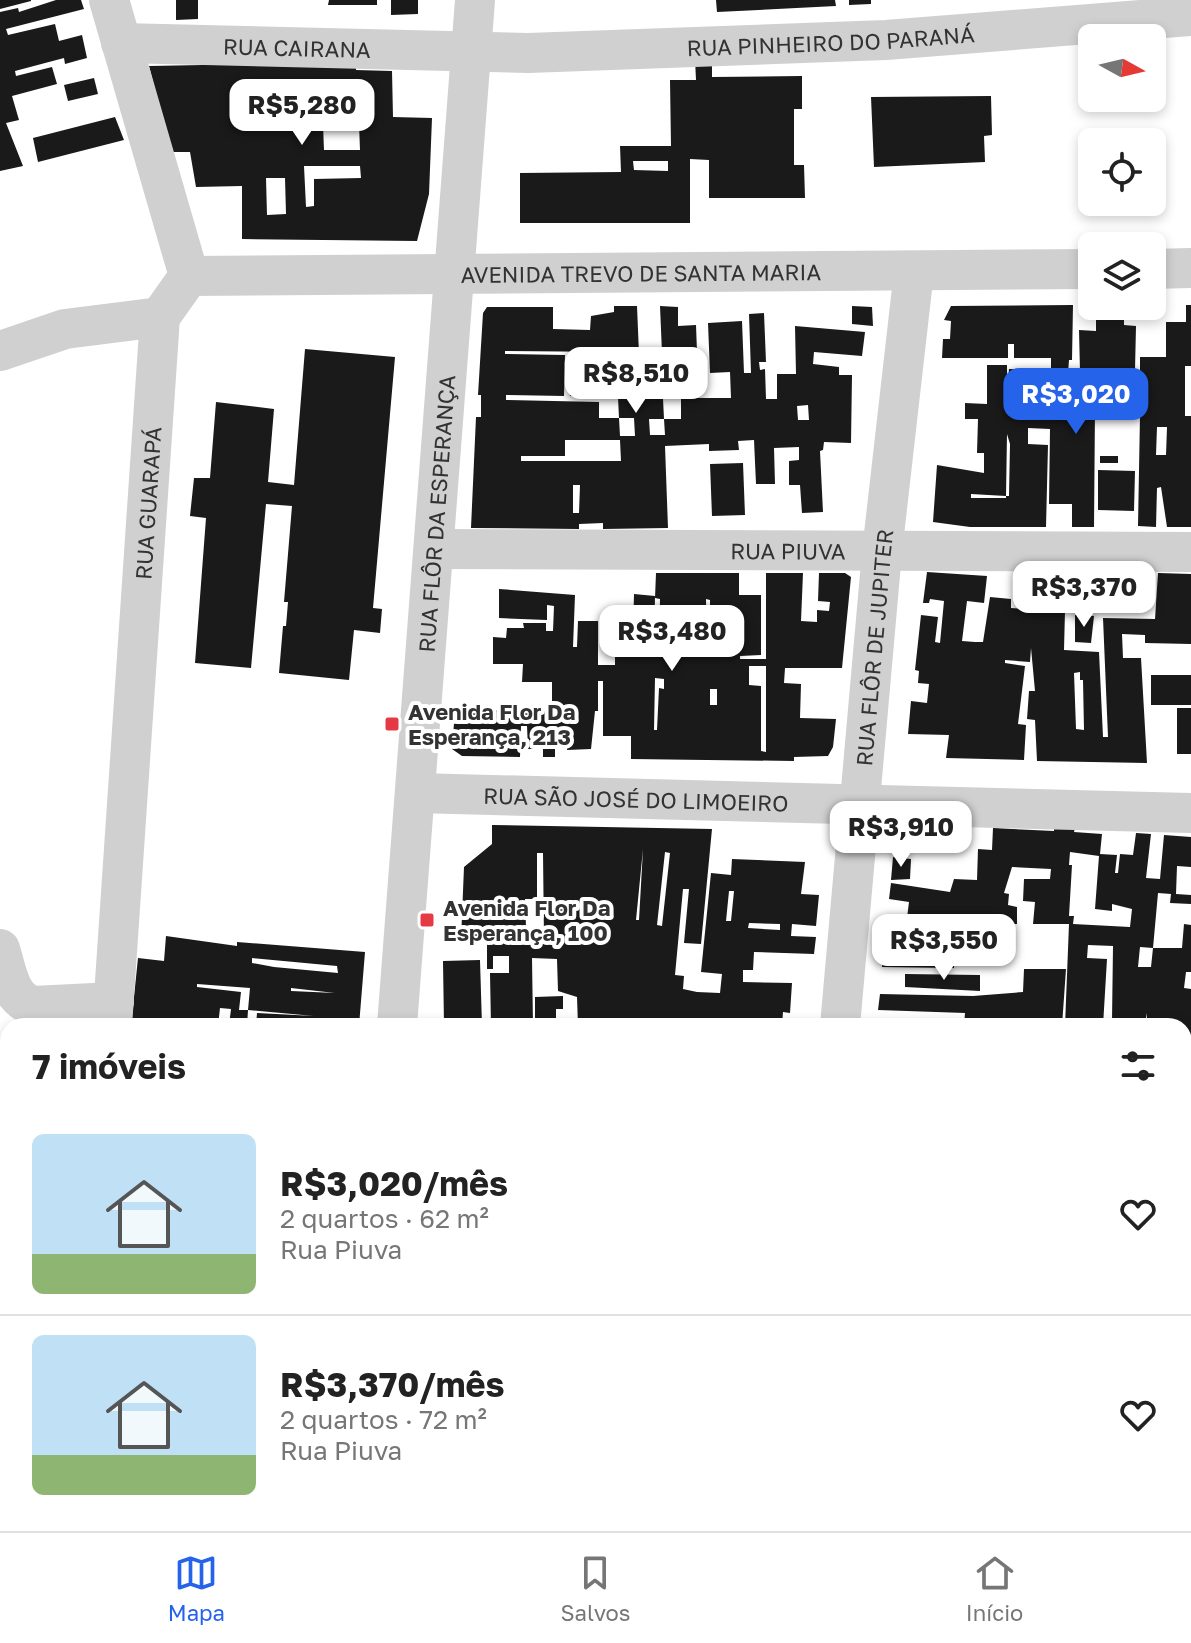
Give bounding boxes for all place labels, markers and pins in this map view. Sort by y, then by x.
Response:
pin: R$5,280 [228,79,376,147]
pin: R$8,510 [562,347,710,415]
pin: R$3,020 [1002,368,1150,436]
pin: R$3,370 [1010,561,1158,629]
pin: R$3,480 [598,605,746,673]
place label: Avenida Flor Da Esperança, 213 [408,698,575,750]
marker: Avenida Flor Da Esperança, 213 [383,715,401,733]
pin: R$3,910 [827,801,975,869]
place label: Avenida Flor Da Esperança, 100 [443,894,610,946]
marker: Avenida Flor Da Esperança, 100 [418,911,436,929]
pin: R$3,550 [870,914,1018,982]

